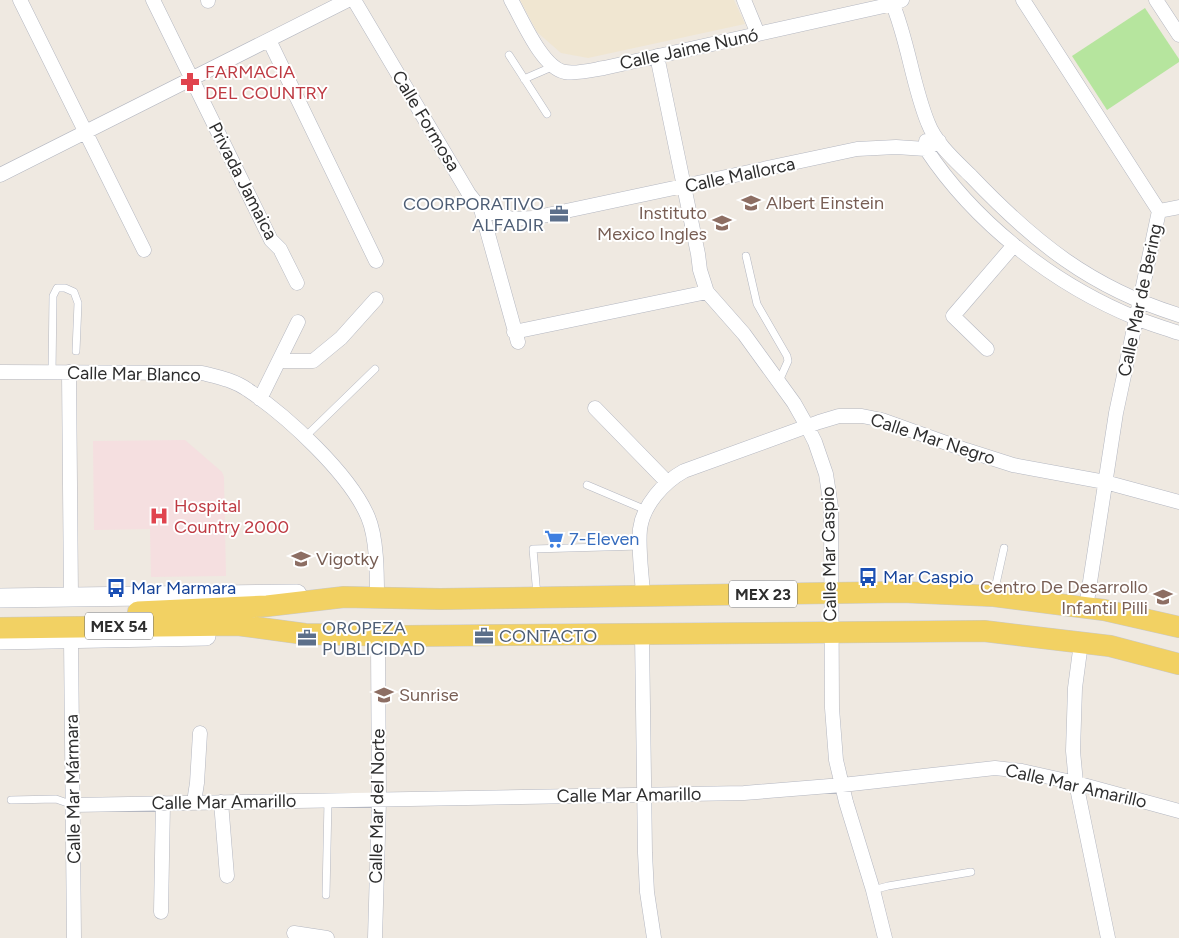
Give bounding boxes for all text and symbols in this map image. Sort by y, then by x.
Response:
street label: Calle Jaime Nunó [618,24,760,74]
place label: FARMACIA DEL COUNTRY [205,61,328,104]
street label: Calle Formosa [387,67,465,175]
pharmacy icon: FARMACIA DEL COUNTRY [179,71,201,93]
street label: Privada Jamaica [204,118,282,244]
street label: Calle Mallorca [683,153,797,197]
school or university icon: Albert Einstein [740,192,762,214]
place label: Albert Einstein [766,192,884,214]
place label: COORPORATIVO ALFADIR [403,193,544,236]
place label: Instituto Mexico Ingles [597,202,707,245]
office icon: COORPORATIVO ALFADIR [548,203,570,225]
school or university icon: Instituto Mexico Ingles [711,212,733,234]
street label: Calle Mar de Bering [1113,222,1167,378]
street label: Calle Mar Blanco [67,362,201,386]
street label: Calle Mar Negro [868,408,998,470]
street label: Calle Mar Caspio [817,486,841,622]
place label: Hospital Country 2000 [174,495,289,538]
hospital icon: Hospital Country 2000 [148,505,170,527]
supermarket icon: 7-Eleven [543,528,565,550]
place label: 7-Eleven [569,528,639,550]
school or university icon: Vigotky [290,548,312,570]
place label: Vigotky [316,548,379,570]
bus stop icon: Mar Caspio [857,566,879,588]
place label: Mar Caspio [883,566,974,588]
place label: Centro De Desarrollo Infantil Pilli [980,576,1148,619]
bus stop icon: Mar Marmara [105,577,127,599]
place label: Mar Marmara [131,577,236,599]
road number: MEX 23 [729,580,797,608]
school or university icon: Centro De Desarrollo Infantil Pilli [1152,586,1174,608]
road number: MEX 54 [85,612,153,640]
place label: OROPEZA PUBLICIDAD [322,617,425,660]
office icon: CONTACTO [473,625,495,647]
place label: CONTACTO [499,625,597,647]
office icon: OROPEZA PUBLICIDAD [296,627,318,649]
school or university icon: Sunrise [373,684,395,706]
place label: Sunrise [399,684,459,706]
street label: Calle Mar Mármara [61,714,85,864]
street label: Calle Mar del Norte [365,728,389,884]
street label: Calle Mar Amarillo [1003,759,1149,813]
street label: Calle Mar Amarillo [557,783,701,807]
street label: Calle Mar Amarillo [152,790,296,814]

